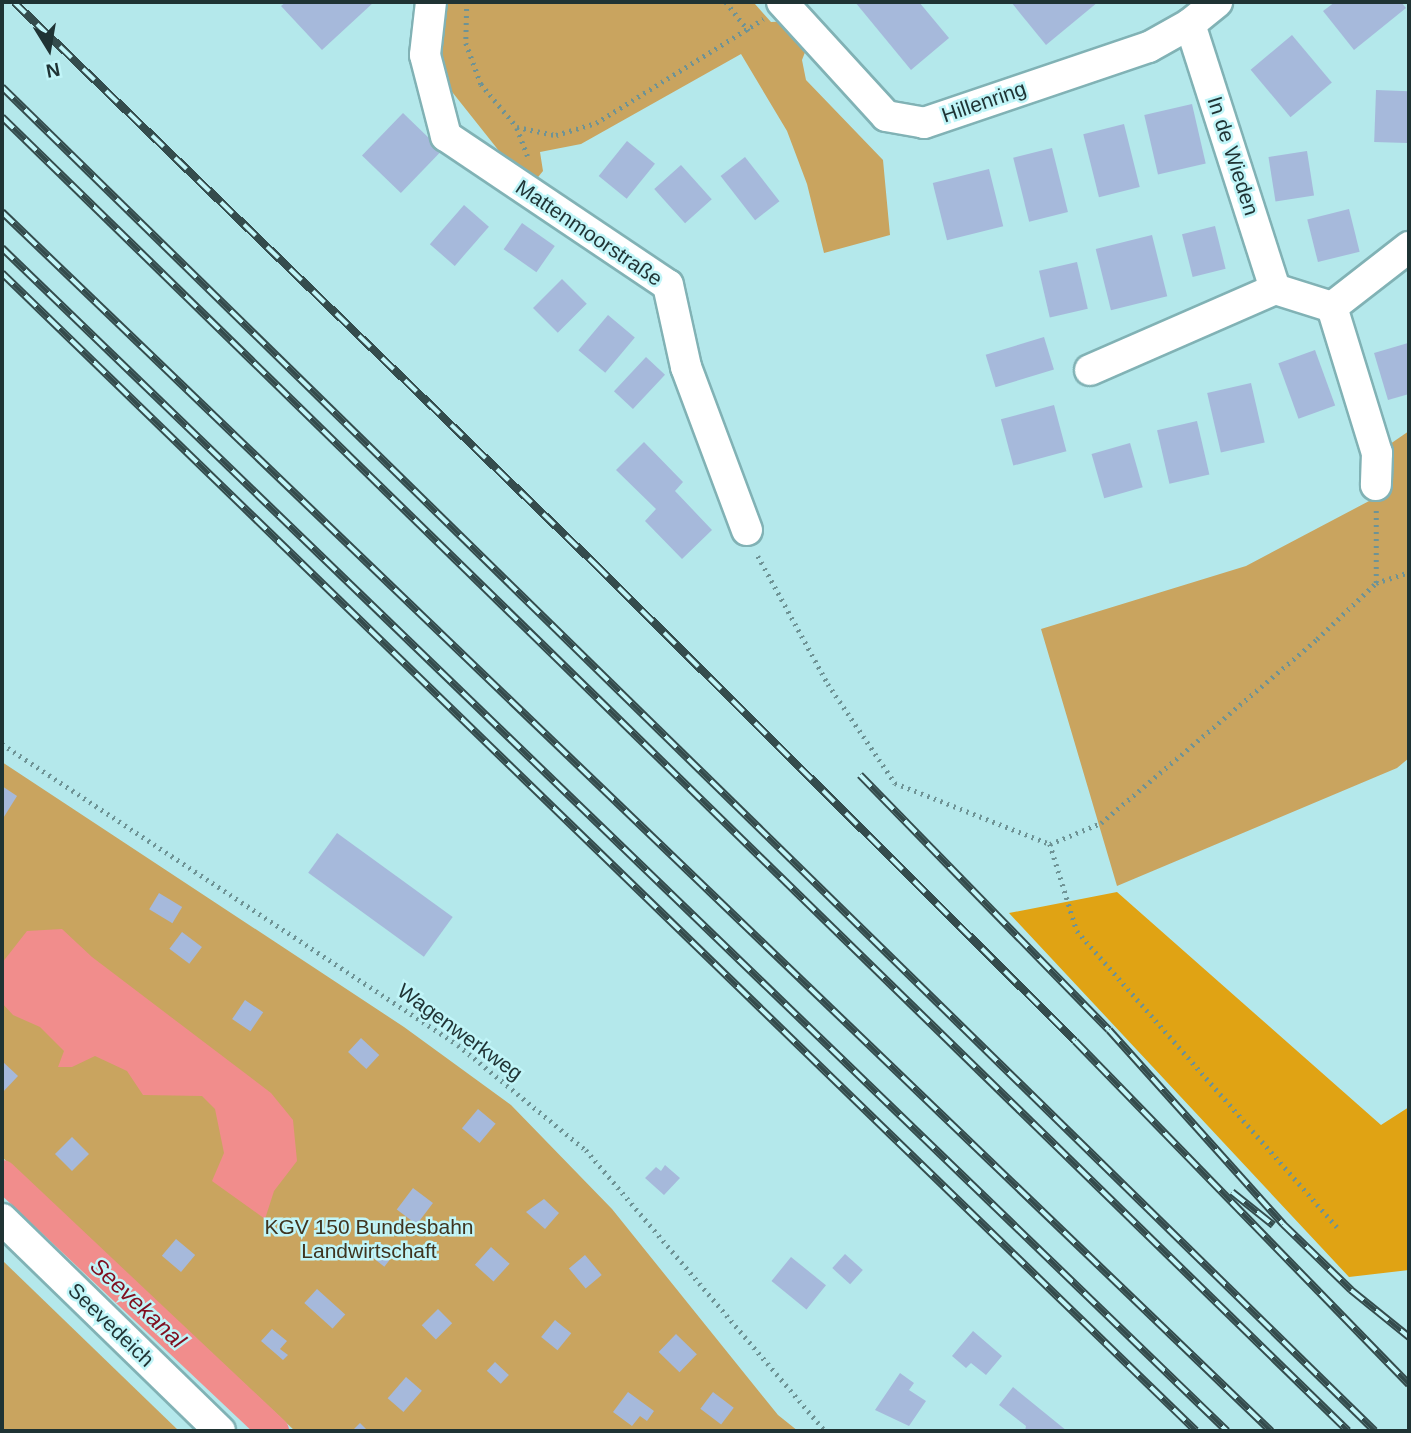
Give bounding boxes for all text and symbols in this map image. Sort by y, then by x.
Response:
north arrow [14,14,84,84]
text: N [44,58,62,82]
street label: Hillenring [939,76,1029,128]
street label: In de Wieden [1202,93,1264,219]
street label: Mattenmoorstraße [511,175,667,291]
street label: Wagenwerkweg [392,978,528,1086]
park label: KGV 150 Bundesbahn Landwirtschaft [265,1214,473,1264]
water label: Seevekanal [85,1252,191,1354]
street label: Seevedeich [63,1278,159,1372]

